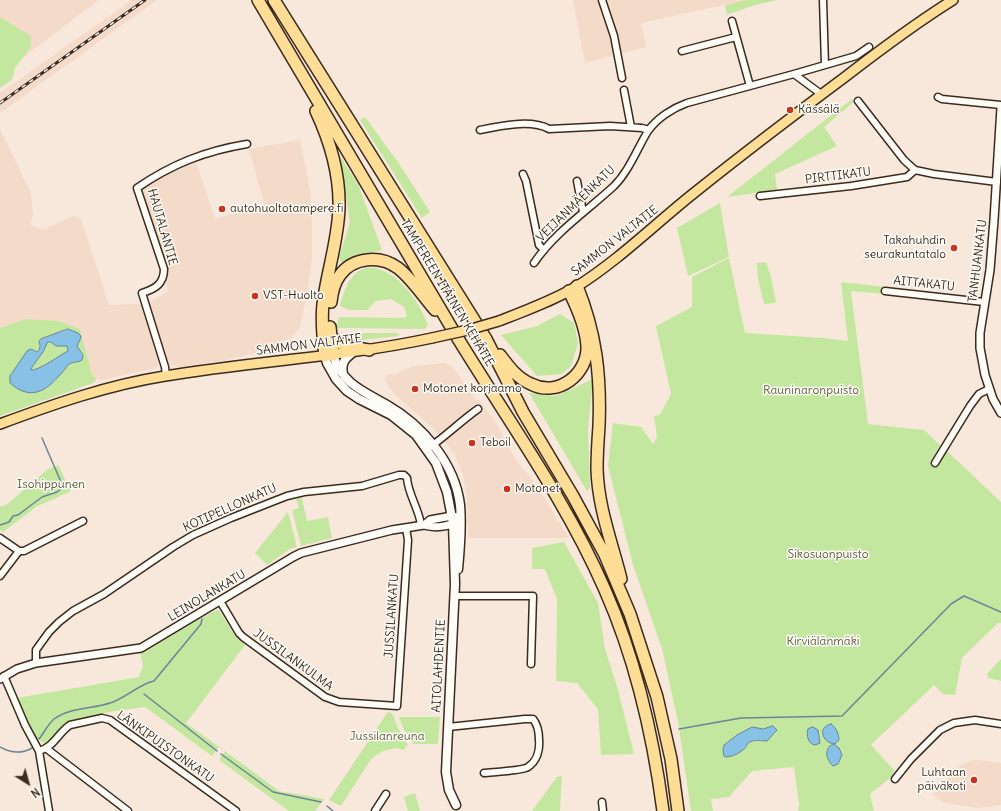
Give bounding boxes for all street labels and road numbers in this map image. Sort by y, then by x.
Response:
street label: VEIJANMÄENKATU [534,163,618,245]
street label: PIRTTIKATU [804,165,872,187]
street label: HAUTALANTIE [144,187,180,267]
street label: SAMMON VALTATIE [569,203,661,279]
street label: TAMPEREEN ITÄINEN KEHÄTIE [397,217,497,369]
street label: TANHUANKATU [966,219,990,303]
street label: AITTAKATU [893,274,955,294]
street label: SAMMON VALTATIE [256,331,362,359]
street label: KOTIPELLONKATU [181,481,279,535]
street label: LEINOLANKATU [166,567,248,625]
street label: JUSSILANKATU [382,573,402,659]
street label: AITOLAHDENTIE [429,619,449,713]
street label: JUSSILANKULMA [250,626,336,694]
street label: LÄNKIPUISTONKATU [114,708,216,786]

